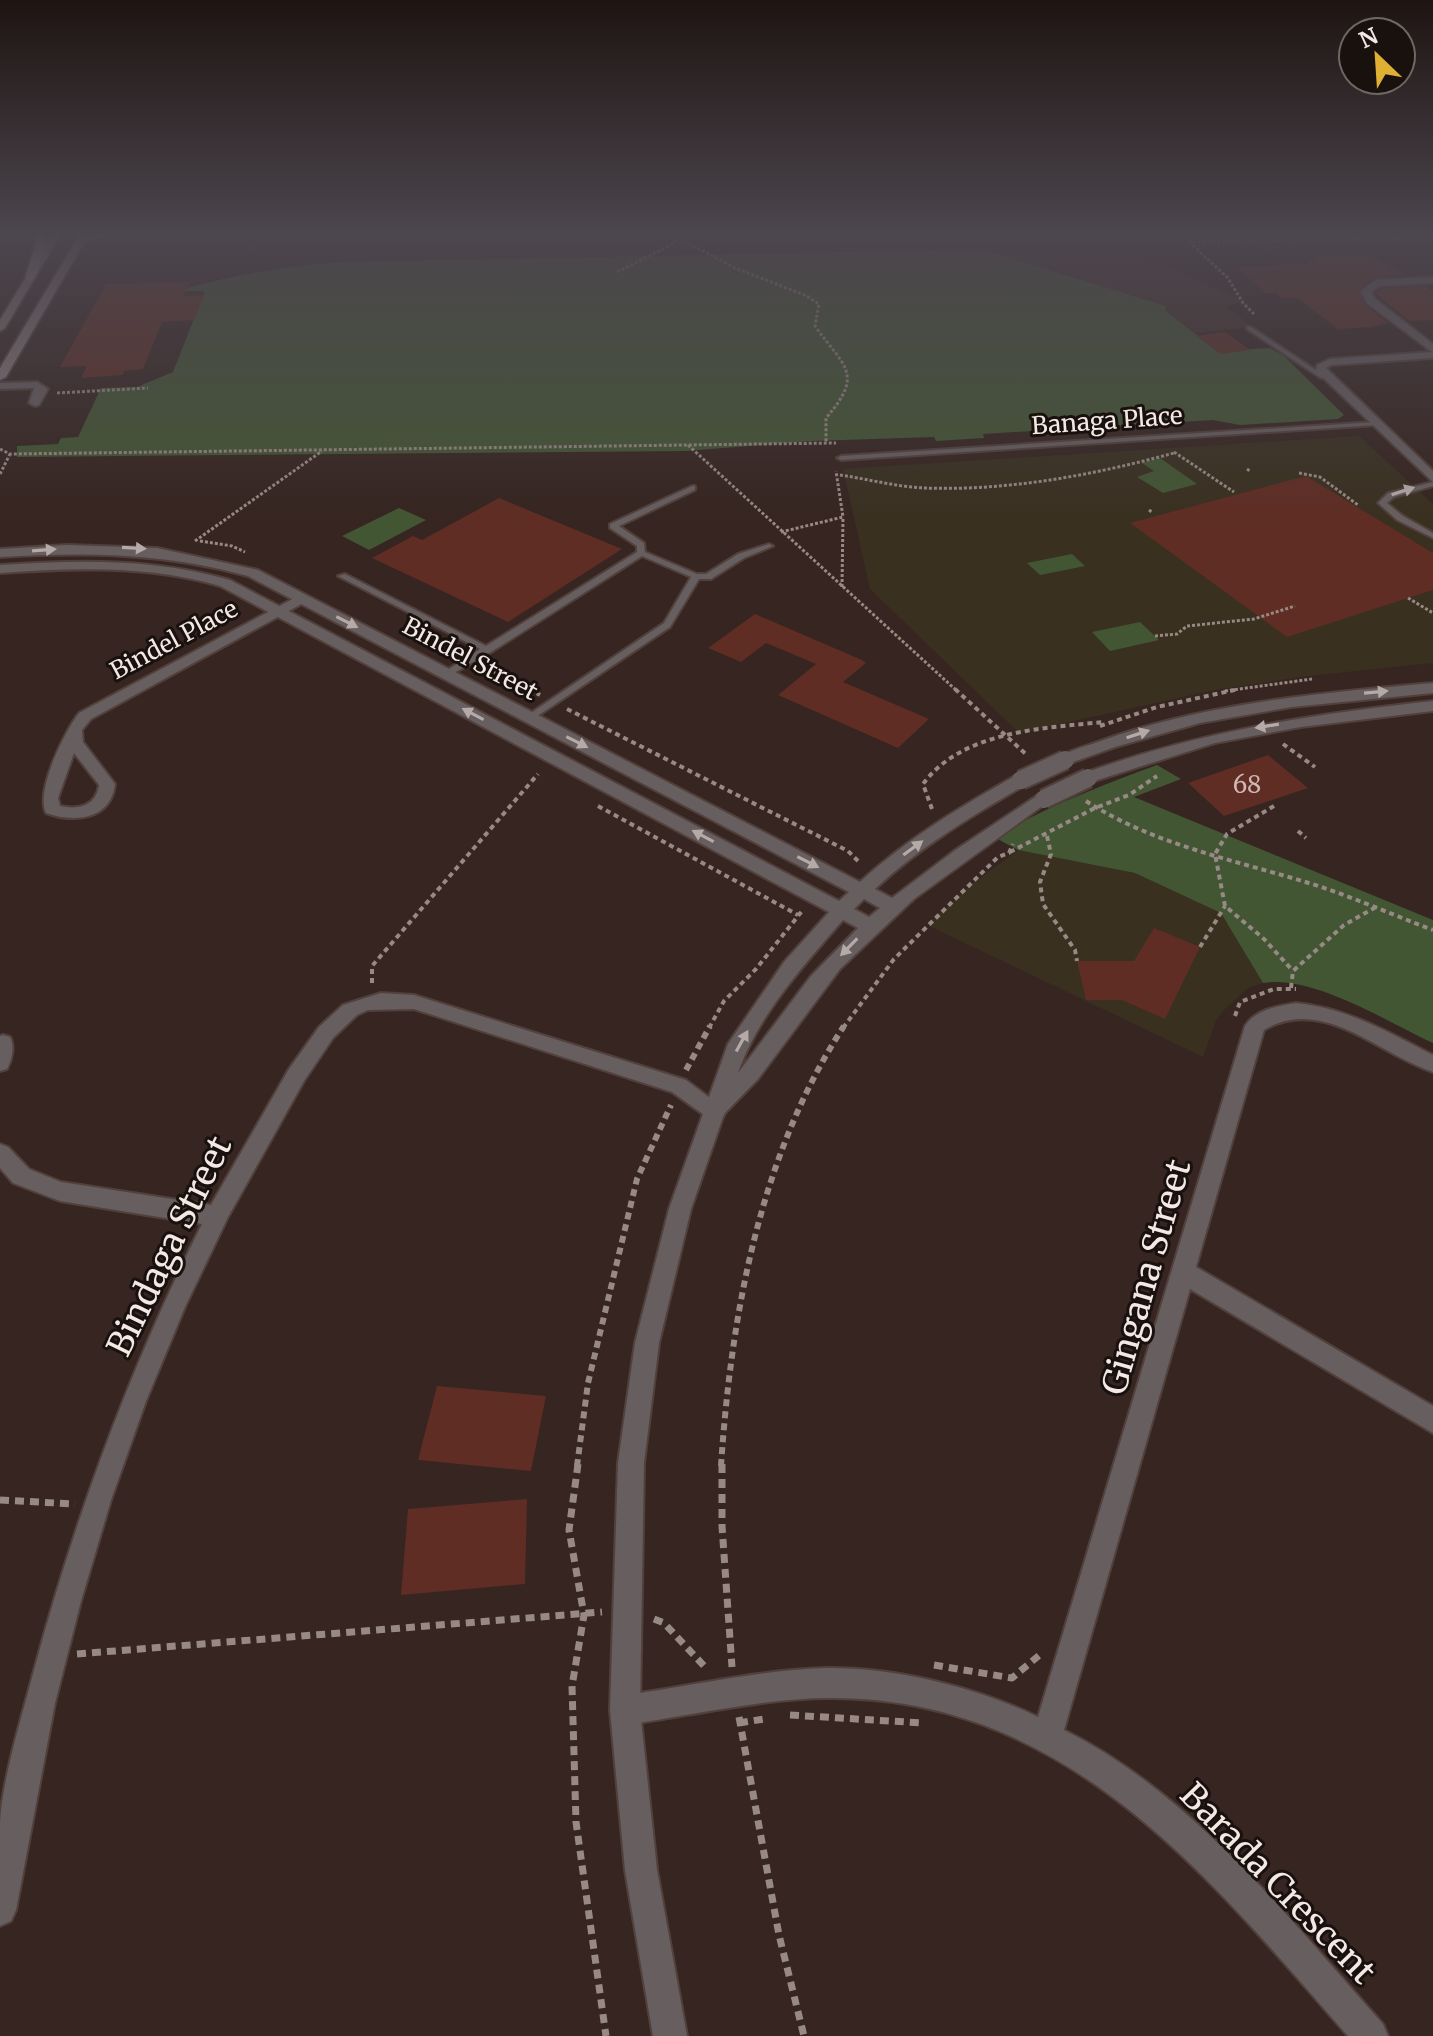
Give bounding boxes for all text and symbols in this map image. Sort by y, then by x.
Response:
north arrow [1337,16,1417,96]
text: N [1355,21,1383,54]
street label: Banaga Place [1030,400,1184,441]
one-way arrow [1391,485,1415,497]
one-way arrow [122,542,147,555]
one-way arrow [32,543,57,556]
street label: Bindel Place [105,593,243,686]
street label: Bindel Street [397,610,544,707]
one-way arrow [335,615,358,628]
one-way arrow [1364,685,1389,698]
one-way arrow [462,708,484,722]
one-way arrow [1254,720,1279,733]
one-way arrow [1126,727,1150,740]
one-way arrow [566,735,589,748]
house number: 68 [1233,769,1261,800]
one-way arrow [691,830,714,843]
one-way arrow [903,840,923,856]
one-way arrow [796,855,819,868]
one-way arrow [840,937,859,956]
one-way arrow [735,1030,749,1052]
street label: Bindaga Street [98,1129,241,1363]
street label: Gingana Street [1092,1155,1201,1400]
street label: Barada Crescent [1171,1774,1385,1992]

